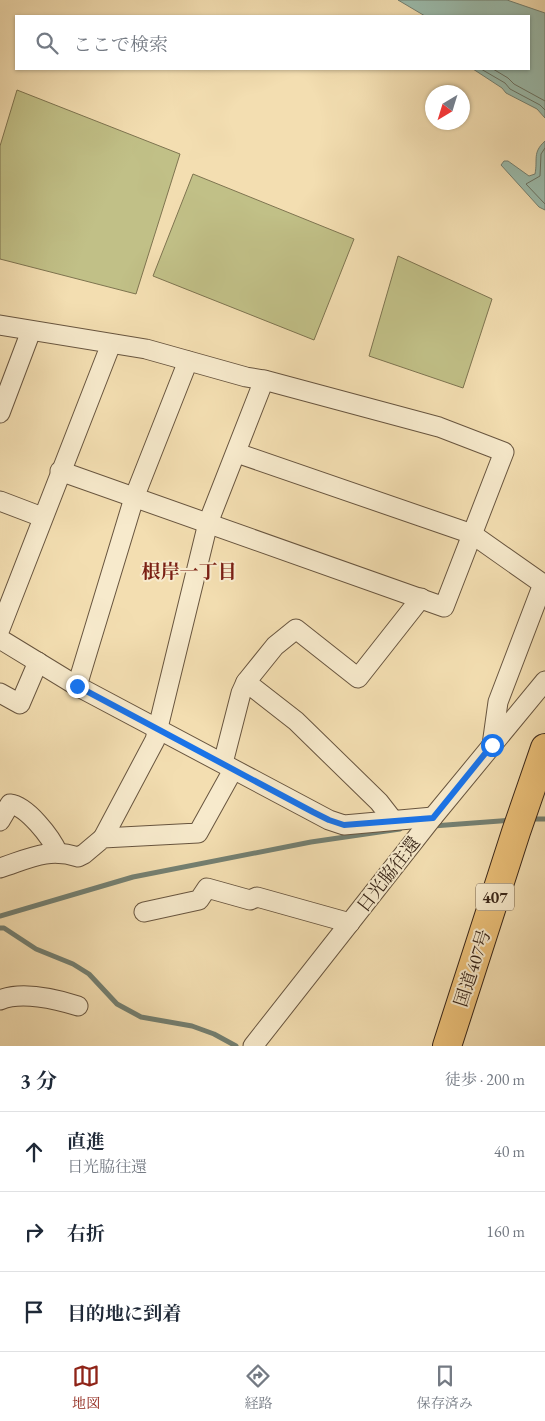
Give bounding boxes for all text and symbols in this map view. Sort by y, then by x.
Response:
search box [15,15,530,70]
icon: search [33,29,61,57]
text: ここで検索 [73,32,168,57]
north arrow [425,85,470,130]
district label: 根岸一丁目 [141,559,237,584]
route end [66,675,89,698]
route start [481,734,504,757]
street label: 日光脇往還 [351,831,425,917]
road number: 407 [476,884,514,910]
street label: 国道407号 [449,926,495,1010]
text: 3 分 [20,1067,57,1094]
text: 徒歩 · 200 m [445,1069,525,1090]
text: 直進 [67,1129,105,1154]
icon: ahead [20,1138,48,1166]
text: 40 m [494,1141,525,1162]
text: 日光脇往還 [67,1156,147,1177]
icon: right [20,1218,48,1246]
text: 右折 [67,1221,105,1246]
text: 160 m [486,1221,525,1242]
icon: arrive [20,1298,48,1326]
text: 目的地に到着 [67,1301,181,1326]
tab: 地図 [72,1362,100,1412]
tab: 経路 [244,1362,272,1412]
tab: 保存済み [417,1362,473,1412]

